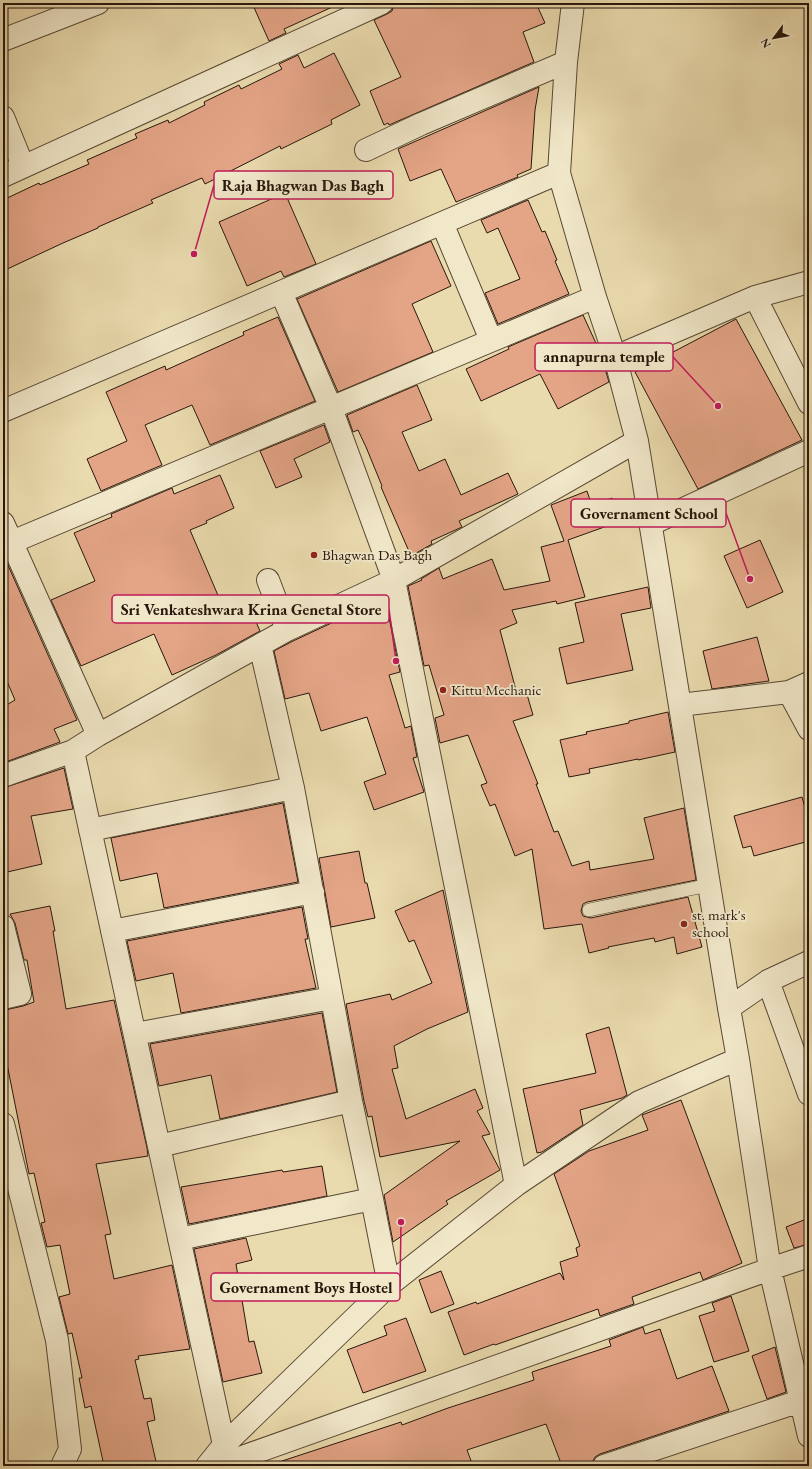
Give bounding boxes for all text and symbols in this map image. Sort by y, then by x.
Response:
north arrow [754,18,794,58]
text: N [757,36,774,51]
callout: Raja Bhagwan Das Bagh [214,171,393,199]
text: Raja Bhagwan Das Bagh [222,175,384,196]
callout: annapurna temple [535,343,673,371]
text: annapurna temple [543,346,665,367]
callout: Governament School [571,499,726,527]
text: Governament School [580,503,719,524]
place label: Bhagwan Das Bagh [322,545,432,564]
marker: Bhagwan Das Bagh [309,550,319,560]
callout: Sri Venkateshwara Krina Genetal Store [112,595,389,623]
text: Sri Venkateshwara Krina Genetal Store [121,599,382,620]
place label: Kittu Mechanic [451,680,542,699]
marker: Kittu Mechanic [438,685,448,695]
place label: st. mark's school [692,905,746,941]
marker: st. mark's school [679,919,689,929]
callout: Governament Boys Hostel [211,1273,400,1301]
text: Governament Boys Hostel [219,1277,393,1298]

